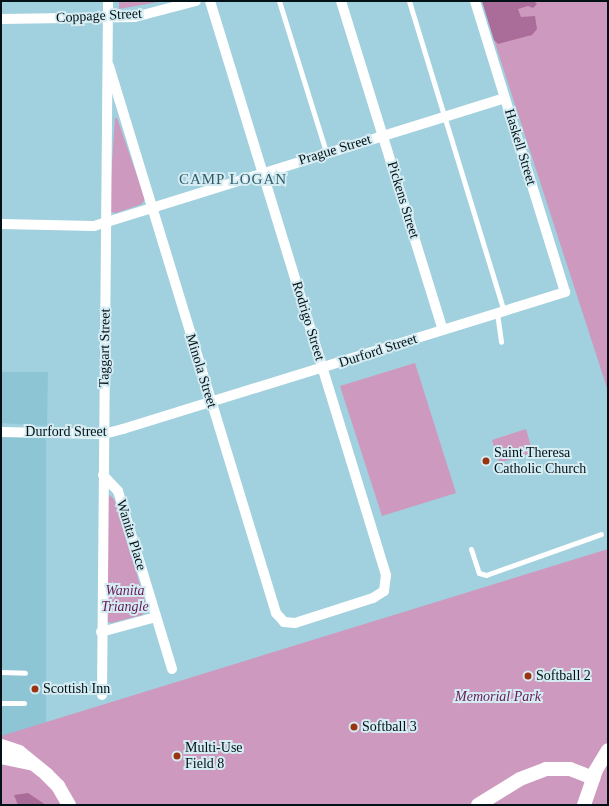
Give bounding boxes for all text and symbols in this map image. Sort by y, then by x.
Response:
street label: Coppage Street [56,5,142,27]
street label: Haskell Street [500,107,540,187]
street label: Prague Street [297,131,373,169]
street label: Pickens Street [383,159,423,241]
district label: CAMP LOGAN [179,171,287,189]
street label: Rodrigo Street [288,279,328,363]
street label: Taggart Street [96,309,114,387]
street label: Durford Street [337,330,419,372]
street label: Minola Street [182,332,220,410]
street label: Durford Street [25,424,107,440]
place label: Saint Theresa Catholic Church [494,445,586,478]
marker: Saint Theresa Catholic Church [481,456,491,466]
street label: Wanita Place [112,498,150,572]
park label: Wanita Triangle [101,583,149,616]
place label: Softball 2 [536,668,591,684]
marker: Softball 2 [523,671,533,681]
place label: Scottish Inn [43,681,110,697]
marker: Scottish Inn [30,684,40,694]
park label: Memorial Park [455,689,541,705]
place label: Softball 3 [362,719,417,735]
marker: Softball 3 [349,722,359,732]
place label: Multi-Use Field 8 [185,740,243,772]
marker: Multi-Use Field 8 [172,751,182,761]

